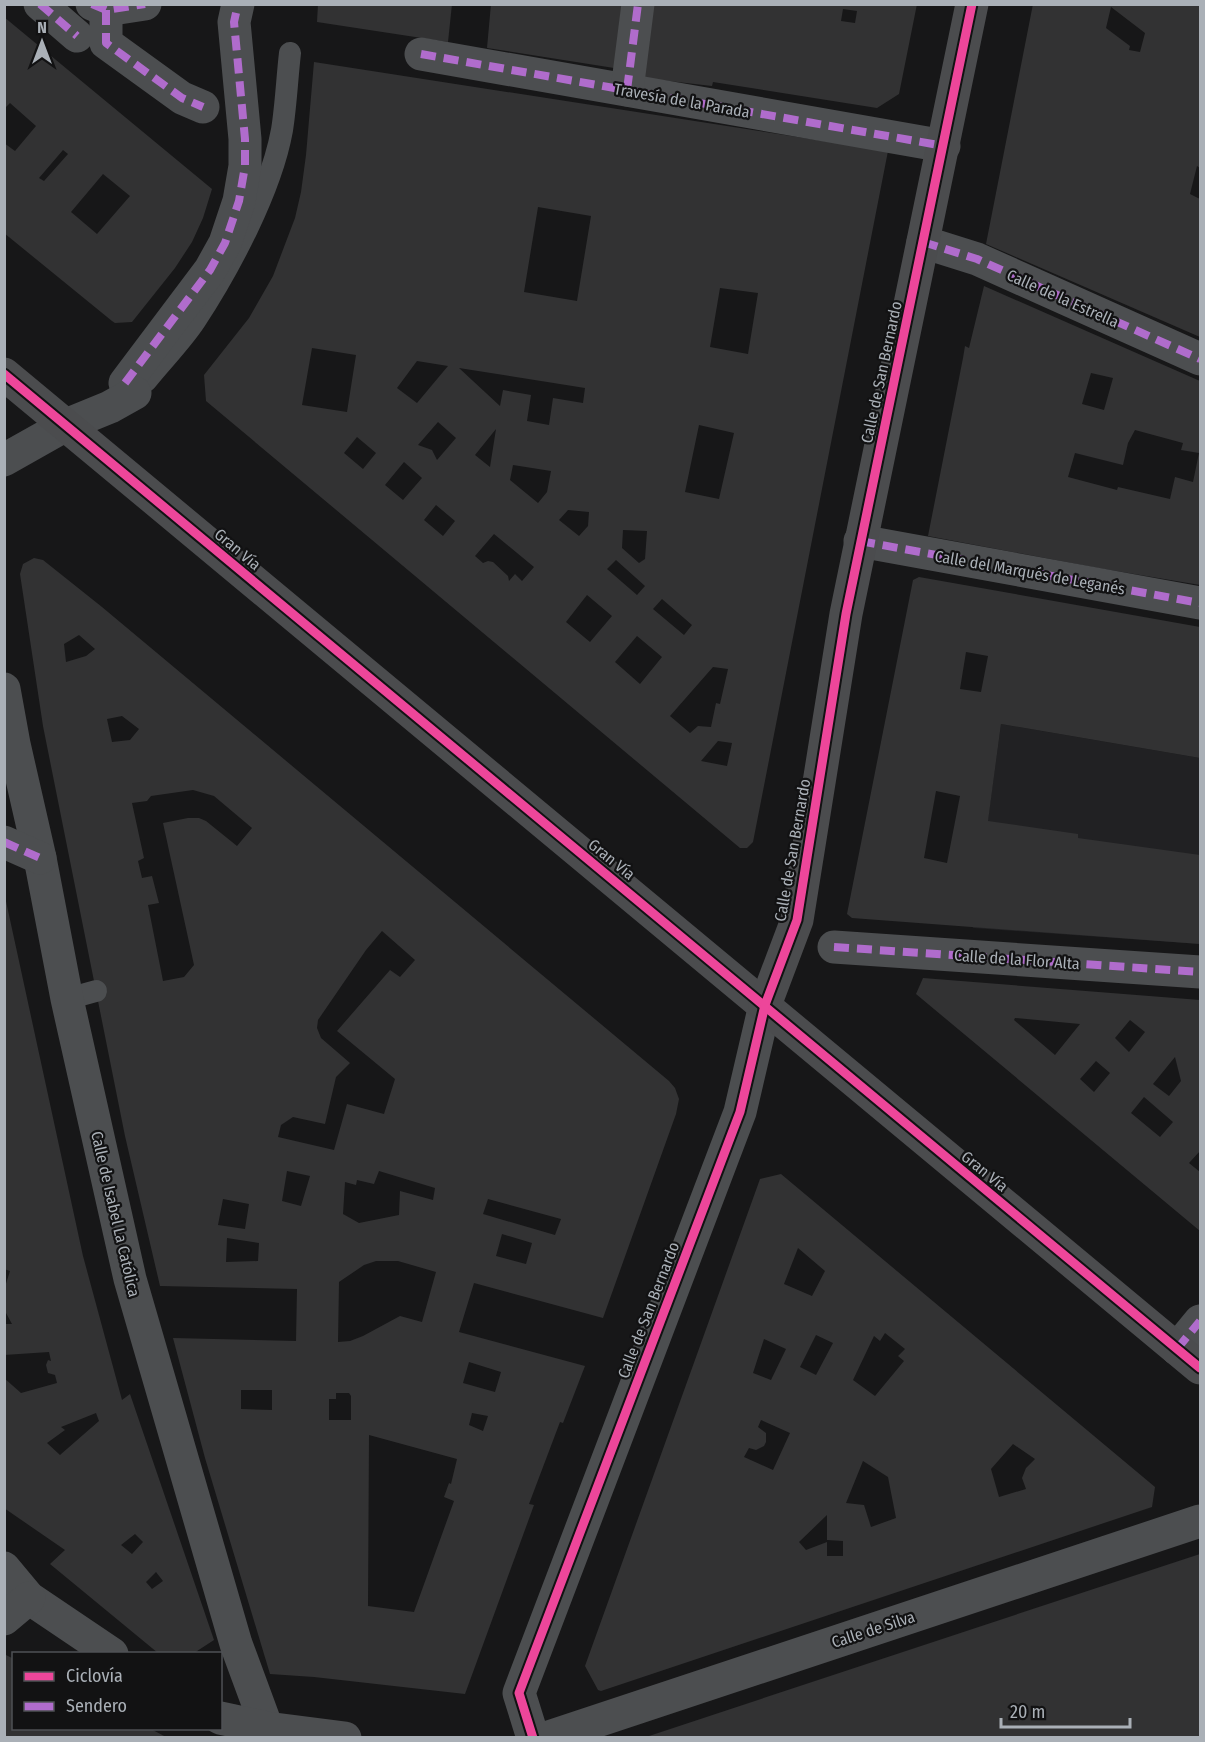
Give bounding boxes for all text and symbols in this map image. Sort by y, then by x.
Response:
north arrow [12,12,72,72]
text: N [37,18,47,37]
street label: Travesía de la Parada [612,79,752,122]
street label: Calle de la Estrella [1004,265,1122,332]
street label: Calle de San Bernardo [857,299,906,445]
street label: Gran Vía [211,525,265,574]
street label: Calle del Marqués de Leganés [933,546,1127,599]
street label: Calle de San Bernardo [771,777,814,923]
street label: Gran Vía [585,835,639,884]
street label: Calle de la Flor Alta [953,946,1081,973]
street label: Calle de Isabel La Católica [87,1129,144,1299]
street label: Gran Vía [958,1147,1012,1196]
street label: Calle de San Bernardo [614,1239,683,1381]
street label: Calle de Silva [829,1607,917,1652]
legend [12,1652,222,1730]
text: Ciclovía [66,1665,123,1687]
scale bar [1001,1691,1130,1729]
text: Sendero [66,1695,127,1717]
text: 20 m [1010,1701,1045,1723]

